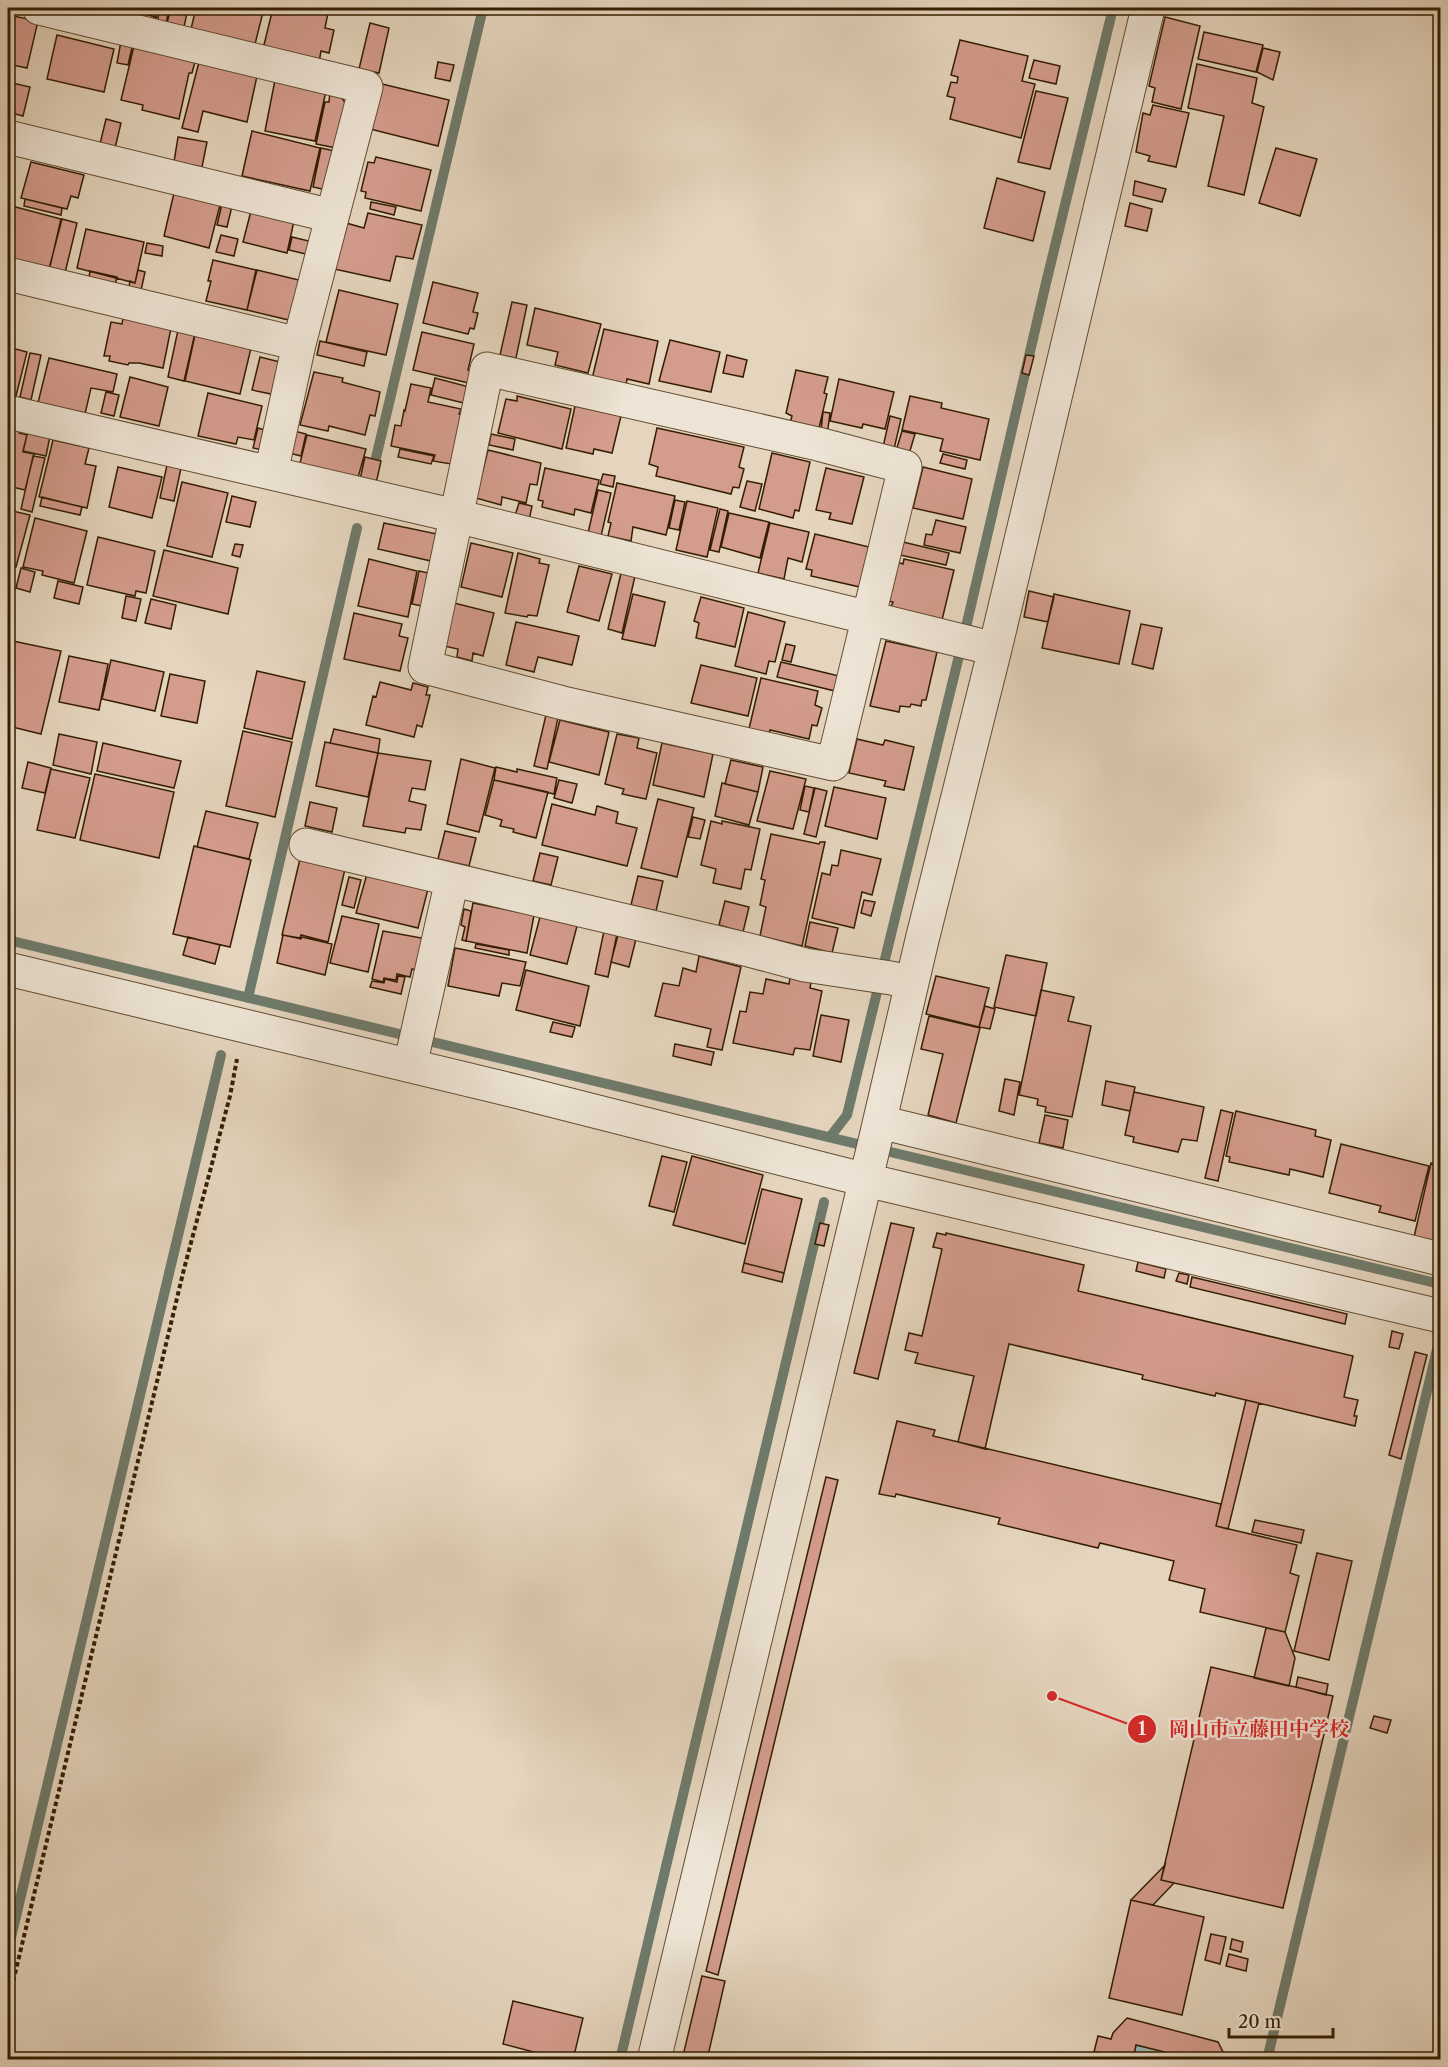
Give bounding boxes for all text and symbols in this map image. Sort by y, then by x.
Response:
callout: 岡山市立藤田中学校 [1127,1710,1361,1748]
text: 岡山市立藤田中学校 [1169,1717,1349,1741]
text: 1 [1138,1718,1146,1740]
scale bar [1229,2001,1332,2039]
text: 20 m [1238,2011,1282,2033]

